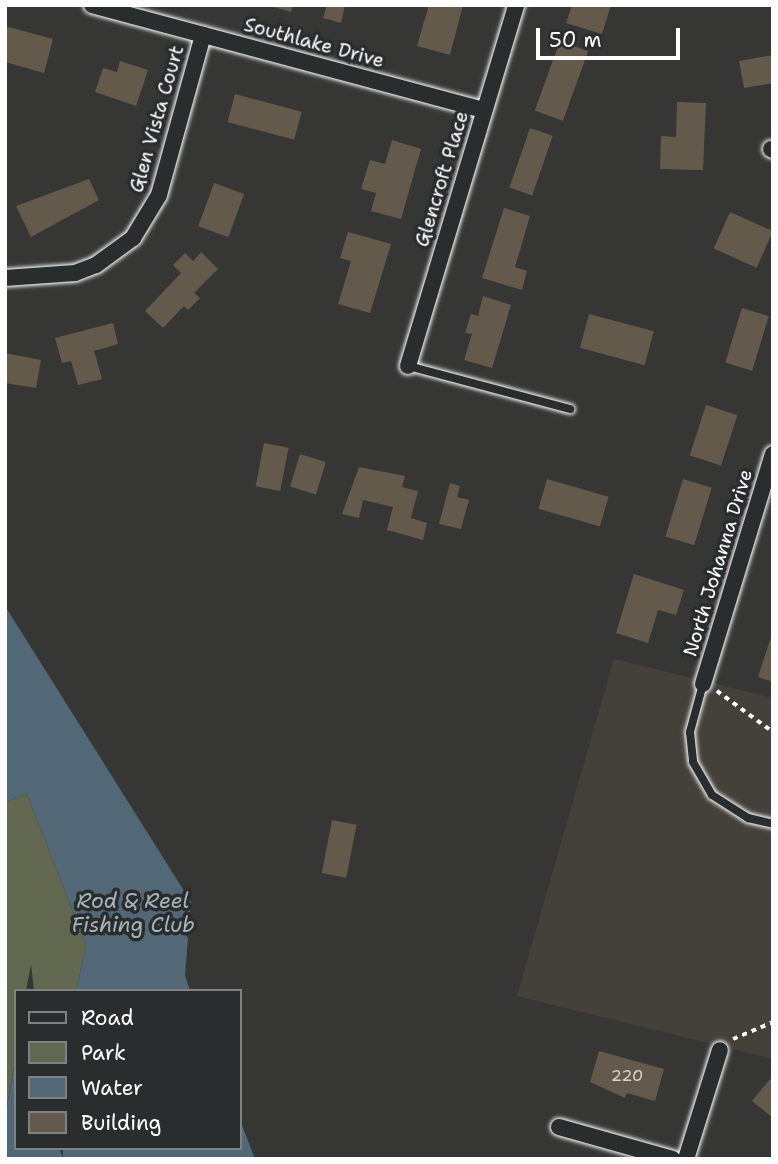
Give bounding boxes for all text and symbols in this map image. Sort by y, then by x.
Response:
street label: Southlake Drive [242,13,386,73]
scale bar [540,14,684,58]
text: 50 m [549,26,602,54]
street label: Glen Vista Court [125,43,189,195]
street label: Glencroft Place [411,108,473,250]
street label: North Johanna Drive [679,467,757,659]
water label: Rod & Reel Fishing Club [71,888,195,938]
legend [14,989,242,1150]
text: Road [81,1004,134,1032]
text: Park [81,1039,126,1067]
house number: 220 [611,1066,643,1086]
text: Water [81,1074,143,1102]
text: Building [81,1109,161,1137]

